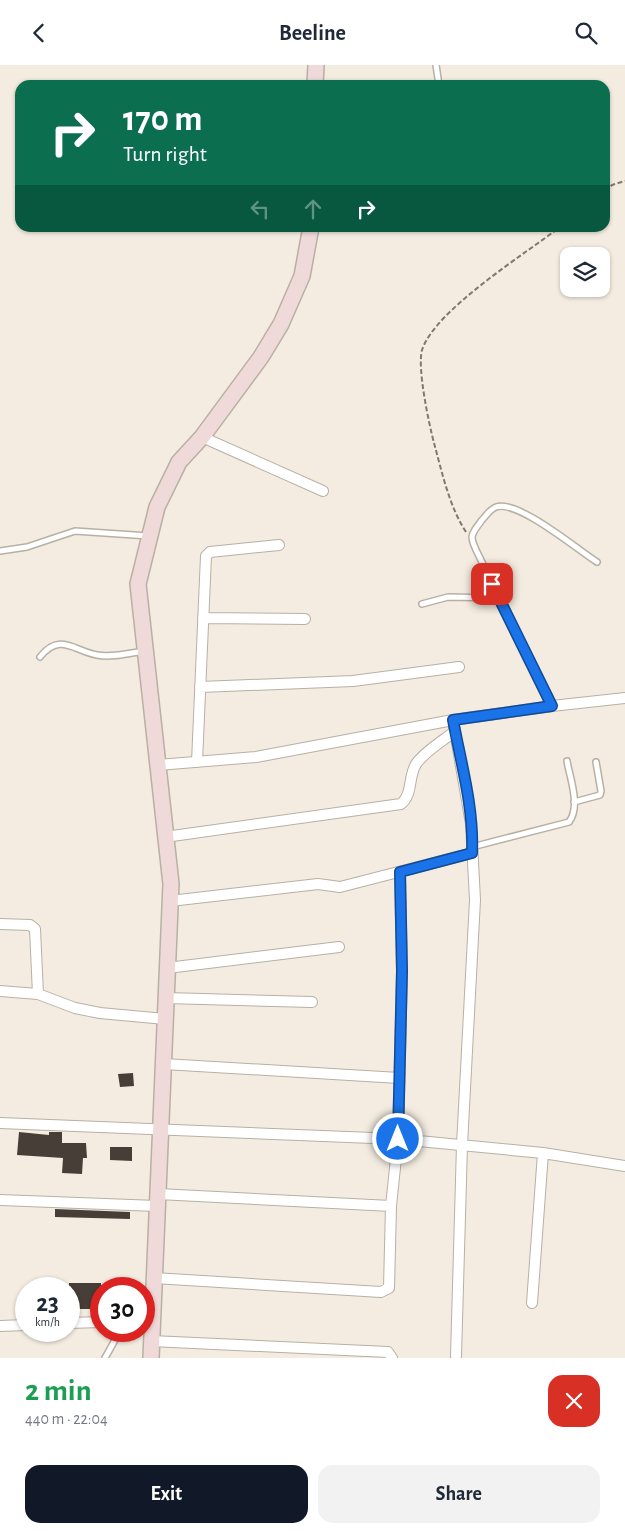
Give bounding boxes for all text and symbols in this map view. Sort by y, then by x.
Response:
icon: back [25,19,53,47]
icon: search [572,19,600,47]
text: Beeline [279,22,346,44]
icon: right [40,100,105,165]
text: 170 m [123,102,203,137]
text: Turn right [123,143,207,165]
icon: left [246,195,274,223]
icon: ahead [299,195,327,223]
icon: right [352,195,380,223]
map controls [560,247,610,297]
button: layers [560,247,610,297]
pin [471,563,513,605]
icon: arrive [478,570,506,598]
position arrow [371,1112,423,1164]
speed limit sign: 30 [90,1277,155,1342]
text: 23 [36,1291,59,1316]
text: km/h [35,1316,60,1328]
button: close [548,1375,600,1427]
text: 2 min [25,1376,92,1406]
text: 440 m · 22:04 [25,1411,108,1427]
button: Exit [25,1465,308,1523]
button: Share [318,1465,600,1523]

